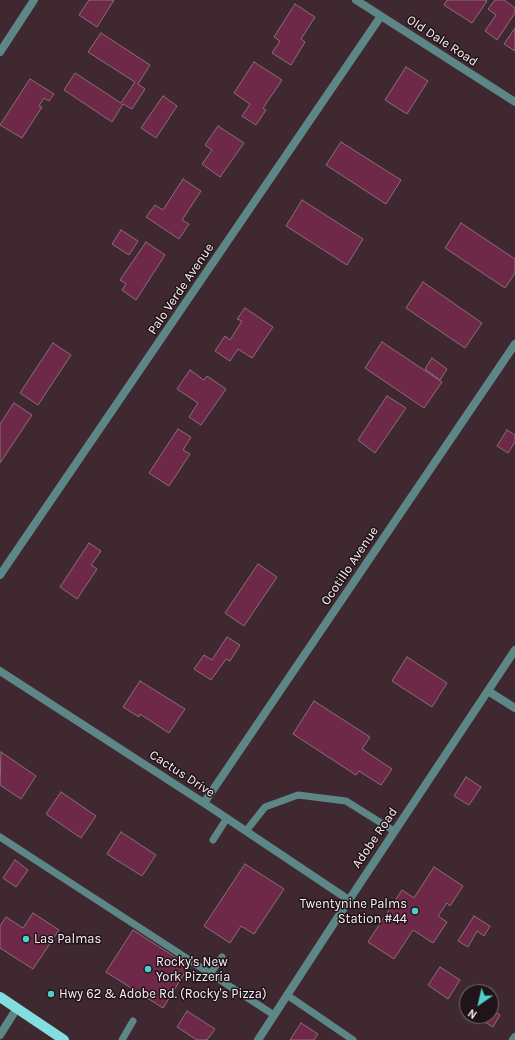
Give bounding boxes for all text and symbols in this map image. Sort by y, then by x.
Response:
street label: Old Dale Road [403,12,481,70]
street label: Palo Verde Avenue [145,240,217,338]
street label: Ocotillo Avenue [318,524,382,608]
street label: Cactus Drive [146,747,218,801]
street label: Adobe Road [349,805,401,871]
place label: Twentynine Palms Station #44 [300,896,407,927]
marker: Twentynine Palms Station #44 [410,906,420,916]
place label: Las Palmas [34,931,101,947]
marker: Las Palmas [21,934,31,944]
place label: Rocky's New York Pizzeria [156,954,230,985]
marker: Rocky's New York Pizzeria [143,964,153,974]
north arrow [459,984,499,1024]
place label: Hwy 62 & Adobe Rd. (Rocky's Pizza) [59,986,267,1002]
marker: Hwy 62 & Adobe Rd. (Rocky's Pizza) [46,989,56,999]
text: N [466,1006,479,1021]

